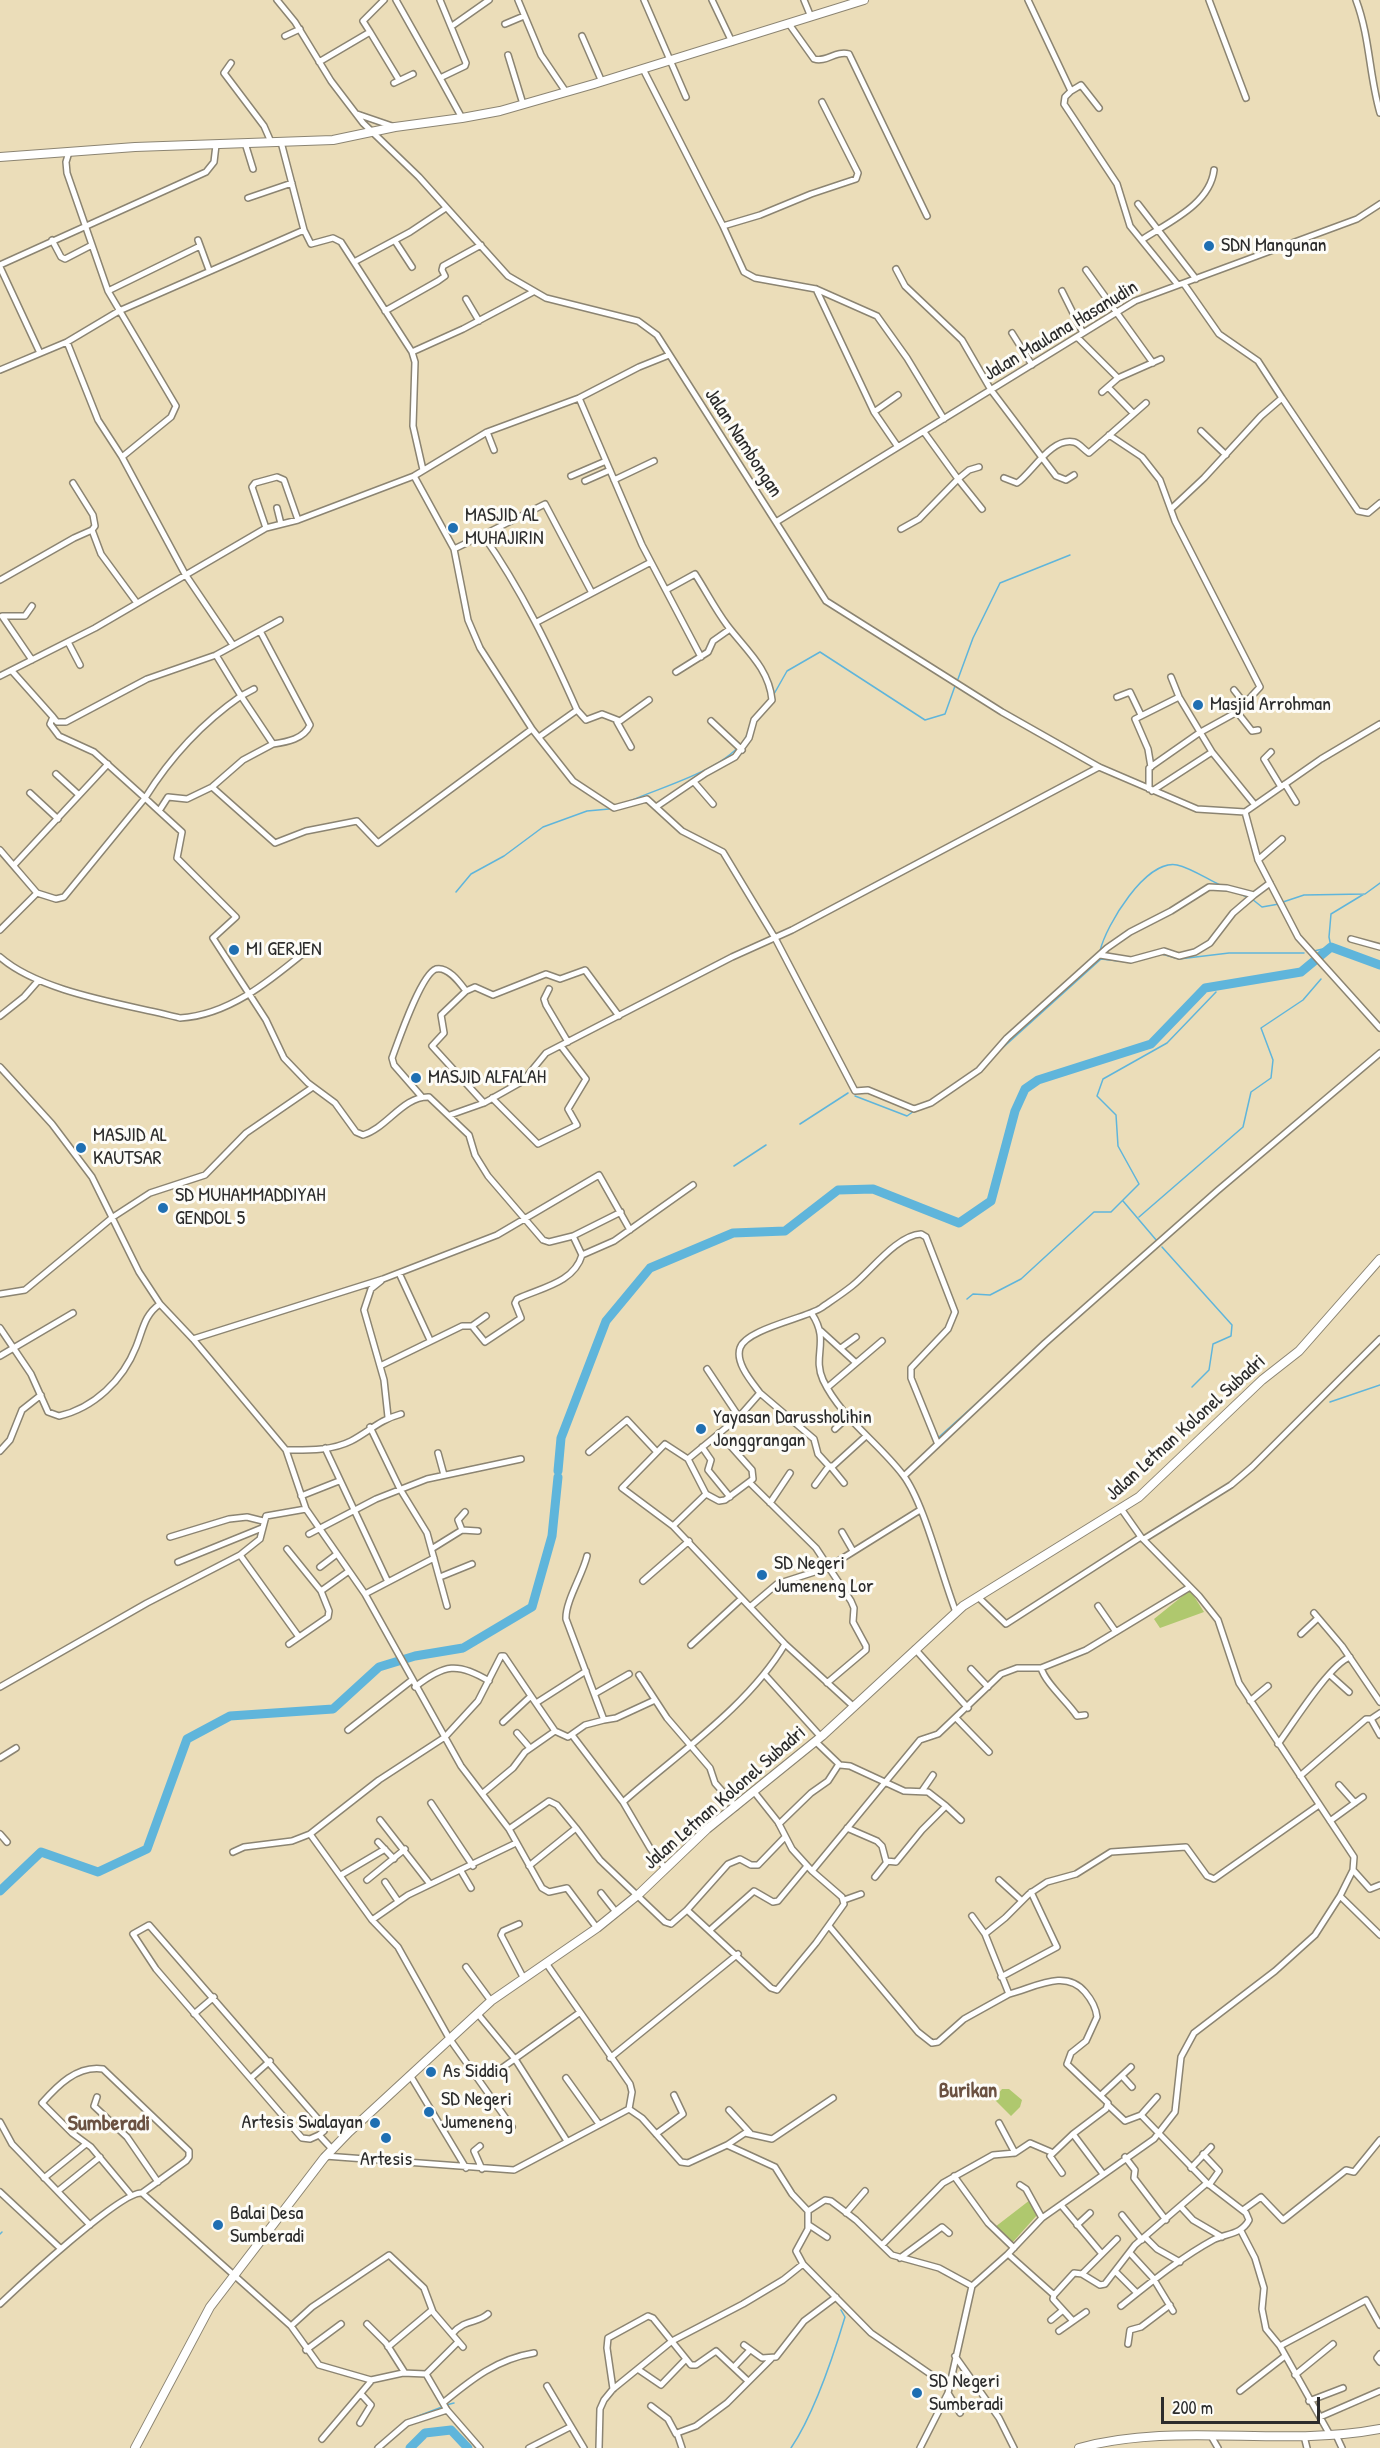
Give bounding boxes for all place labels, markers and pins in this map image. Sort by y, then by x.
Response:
place label: SDN Mangunan [1221,234,1327,258]
marker: SDN Mangunan [1202,239,1216,253]
place label: MASJID AL MUHAJIRIN [465,504,544,551]
marker: MASJID AL MUHAJIRIN [446,521,460,535]
place label: Masjid Arrohman [1210,693,1331,717]
marker: Masjid Arrohman [1191,698,1205,712]
place label: MI GERJEN [246,938,322,962]
marker: MI GERJEN [227,943,241,957]
place label: MASJID ALFALAH [428,1066,546,1090]
marker: MASJID ALFALAH [409,1071,423,1085]
place label: MASJID AL KAUTSAR [93,1124,167,1171]
marker: MASJID AL KAUTSAR [74,1141,88,1155]
place label: SD MUHAMMADDIYAH GENDOL 5 [175,1184,326,1231]
marker: SD MUHAMMADDIYAH GENDOL 5 [156,1201,170,1215]
place label: Yayasan Darussholihin Jonggrangan [713,1406,872,1453]
marker: Yayasan Darussholihin Jonggrangan [694,1422,708,1436]
place label: SD Negeri Jumeneng Lor [774,1552,874,1599]
marker: SD Negeri Jumeneng Lor [755,1568,769,1582]
place label: As Siddiq [443,2060,508,2084]
marker: As Siddiq [424,2065,438,2079]
place label: SD Negeri Jumeneng [441,2088,513,2135]
marker: SD Negeri Jumeneng [422,2105,436,2119]
place label: Artesis Swalayan [241,2111,363,2135]
marker: Artesis Swalayan [368,2116,382,2130]
marker: Artesis [379,2131,393,2145]
place label: Artesis [360,2148,412,2172]
place label: Balai Desa Sumberadi [230,2202,305,2249]
marker: Balai Desa Sumberadi [211,2218,225,2232]
place label: SD Negeri Sumberadi [929,2370,1004,2417]
marker: SD Negeri Sumberadi [910,2386,924,2400]

